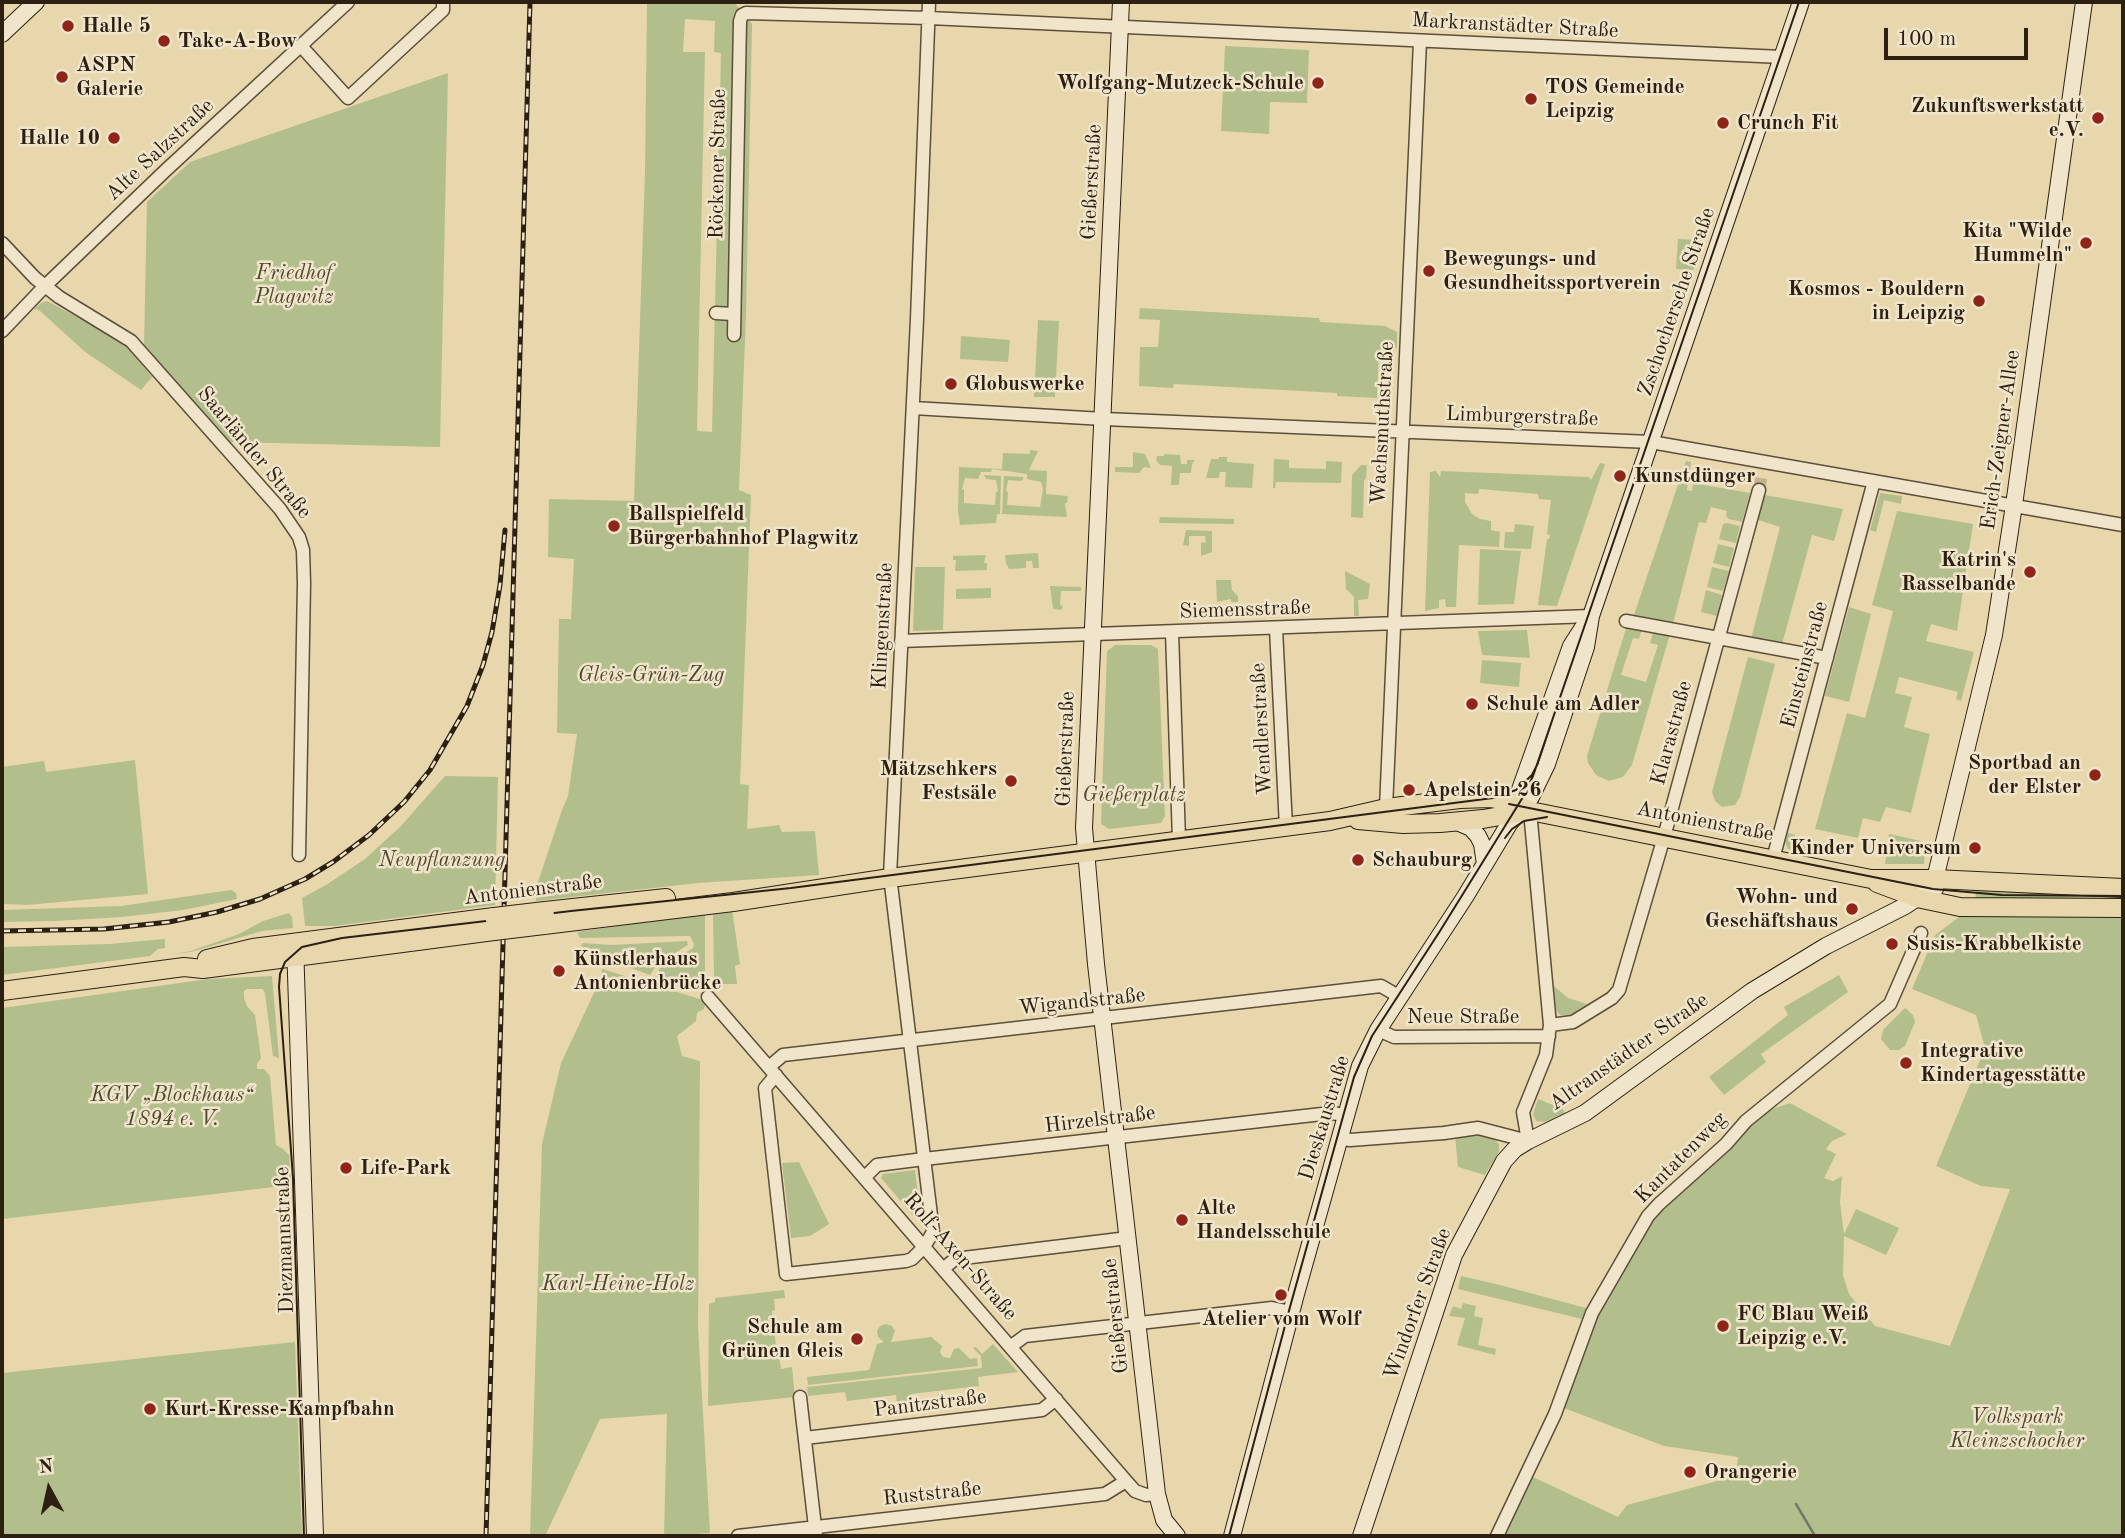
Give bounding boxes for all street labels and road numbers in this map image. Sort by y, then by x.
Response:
street label: Markranstädter Straße [1411,8,1619,44]
street label: Röckener Straße [704,88,732,240]
street label: Alte Salzstraße [101,93,219,207]
street label: Gießerstraße [1076,123,1108,241]
street label: Zschochersche Straße [1633,204,1721,400]
street label: Wachsmuthstraße [1366,341,1400,505]
street label: Erich-Zeigner-Allee [1976,348,2026,532]
street label: Saarländer Straße [191,382,317,524]
street label: Limburgerstraße [1445,402,1599,432]
street label: Klingenstraße [867,562,899,690]
street label: Siemensstraße [1179,595,1311,625]
street label: Einsteinstraße [1776,599,1834,731]
street label: Wendlerstraße [1246,662,1278,796]
street label: Klarastraße [1646,678,1698,788]
street label: Gießerstraße [1051,691,1081,807]
street label: Antonienstraße [1634,796,1776,848]
street label: Antonienstraße [462,869,604,911]
street label: Wigandstraße [1017,983,1147,1021]
street label: Altranstädter Straße [1544,988,1714,1116]
street label: Neue Straße [1407,1004,1519,1030]
street label: Dieskaustraße [1294,1052,1356,1184]
street label: Hirzelstraße [1043,1101,1157,1139]
street label: Kantatenweg [1630,1107,1732,1209]
street label: Diezmannstraße [270,1166,300,1314]
street label: Rolf-Axen-Straße [898,1188,1022,1326]
street label: Windorfer Straße [1379,1225,1457,1383]
street label: Gießerstraße [1097,1257,1135,1375]
street label: Panitzstraße [872,1385,988,1423]
street label: Ruststraße [882,1476,982,1512]

